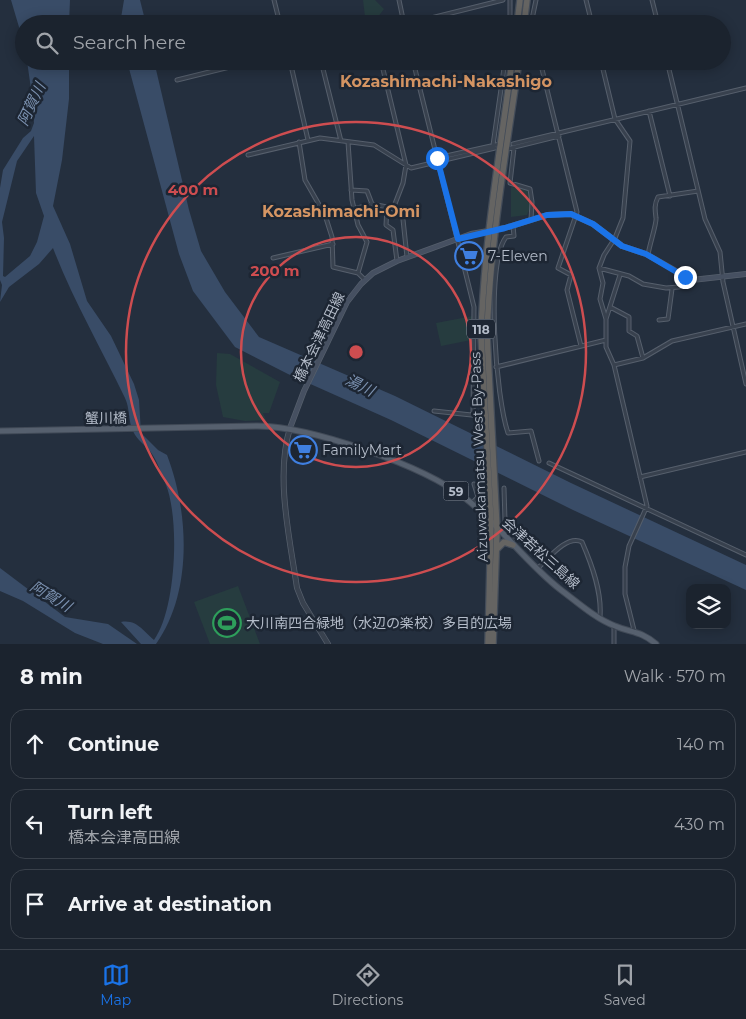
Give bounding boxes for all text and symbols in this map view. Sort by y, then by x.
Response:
search box [15,15,731,70]
icon: search [33,29,61,57]
text: Search here [73,31,186,54]
district label: Kozashimachi-Nakashigo [340,72,552,91]
water label: 阿賀川 [13,78,50,128]
route start [426,147,449,170]
text: 400 m [168,180,218,199]
district label: Kozashimachi-Omi [262,202,420,221]
supermarket icon: 7-Eleven [454,241,484,271]
place label: 7-Eleven [488,247,548,265]
text: 200 m [250,261,300,280]
route end [674,266,697,289]
street label: 橋本会津高田線 [289,289,349,385]
road number: 118 [467,320,495,338]
centre of rings [347,343,365,361]
street label: Aizuwakamatsu West By-Pass [466,351,492,562]
water label: 湯川 [342,370,379,401]
street label: 蟹川橋 [85,409,127,427]
supermarket icon: FamilyMart [288,435,318,465]
place label: FamilyMart [322,441,402,459]
road number: 59 [444,482,468,501]
street label: 会津若松三島線 [499,514,583,592]
water label: 阿賀川 [27,576,77,617]
map controls [686,584,731,629]
button: layers [686,584,731,629]
sports icon: 大川南四合緑地（水辺の楽校）多目的広場 [212,608,242,638]
place label: 大川南四合緑地（水辺の楽校）多目的広場 [246,614,512,632]
text: 8 min [20,664,83,689]
text: Walk · 570 m [624,667,726,686]
icon: ahead [21,730,49,758]
text: Continue [68,733,159,756]
text: 140 m [677,735,725,754]
text: Turn left [68,801,153,824]
icon: left [21,810,49,838]
text: 430 m [674,815,725,834]
text: 橋本会津高田線 [68,828,180,847]
icon: arrive [21,890,49,918]
text: Arrive at destination [68,893,272,916]
tab: Map [100,961,131,1009]
tab: Directions [332,961,403,1009]
tab: Saved [604,961,646,1009]

